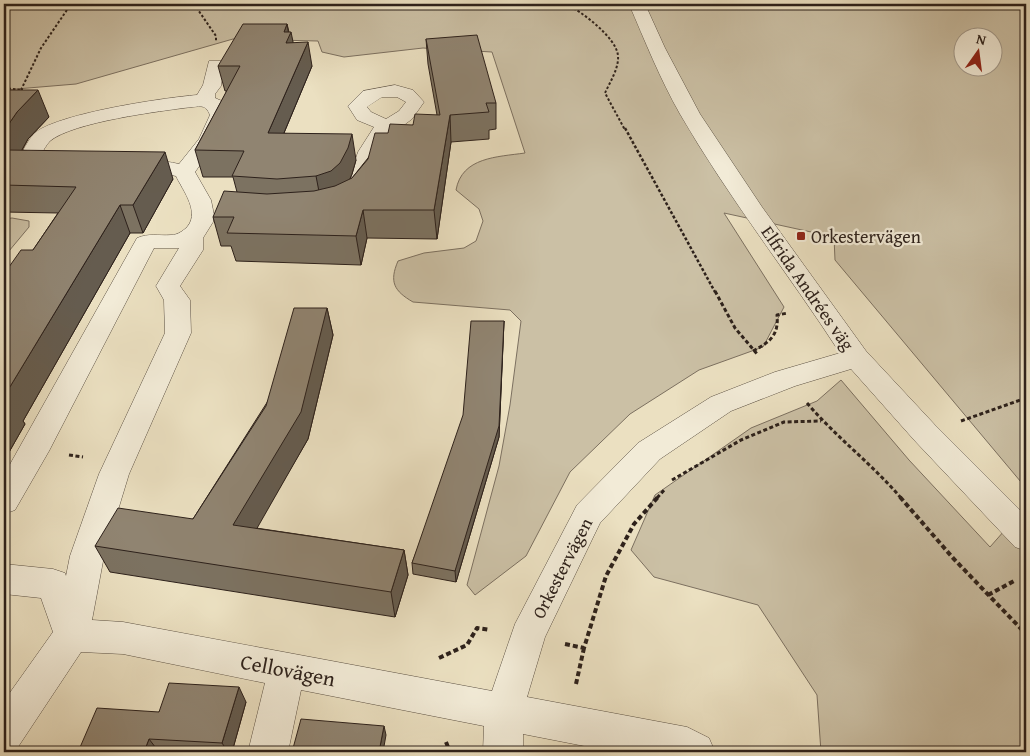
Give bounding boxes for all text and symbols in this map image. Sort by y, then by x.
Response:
north arrow [952,28,1002,78]
text: N [974,29,989,50]
street label: Elfrida Andrées väg [755,220,861,356]
place label: Orkestervägen [811,223,921,250]
marker: Orkestervägen [795,230,807,242]
street label: Orkestervägen [525,513,599,623]
street label: Cellovägen [238,646,338,694]

